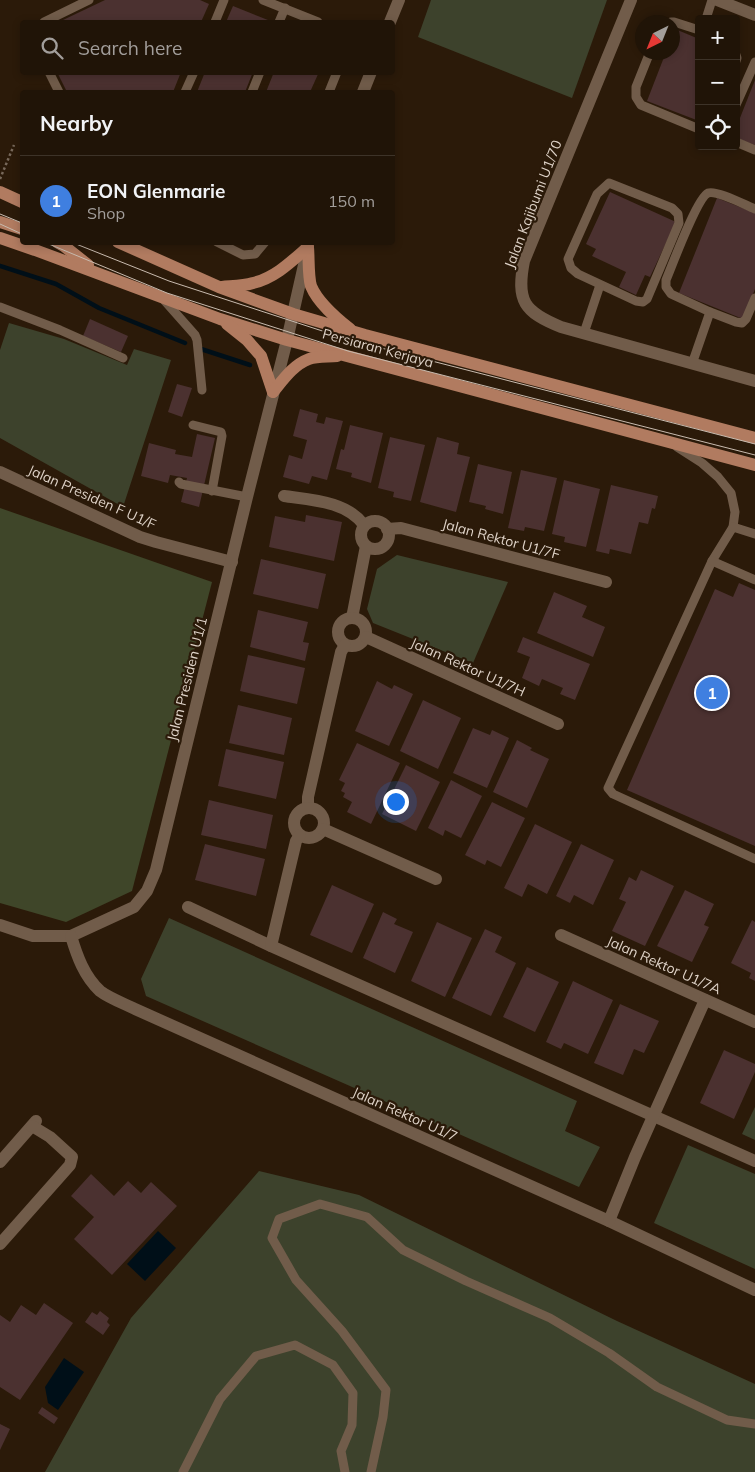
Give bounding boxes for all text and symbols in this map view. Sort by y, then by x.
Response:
north arrow [635,15,680,60]
map controls [695,15,740,150]
button: + [695,15,740,60]
search box [20,20,395,75]
icon: search [38,34,66,62]
text: Search here [78,36,182,60]
button: − [695,60,740,105]
button: locate [695,105,740,150]
text: Nearby [40,110,113,136]
street label: Jalan Kajibumi U1/70 [500,137,566,271]
text: EON Glenmarie [87,179,225,203]
text: 1 [51,191,61,211]
text: 150 m [328,191,375,211]
text: Shop [87,203,125,223]
street label: Persiaran Kerjaya [321,325,435,371]
street label: Jalan Presiden F U1/F [25,461,159,533]
street label: Jalan Rektor U1/7F [440,515,562,563]
street label: Jalan Presiden U1/1 [163,615,211,743]
street label: Jalan Rektor U1/7H [408,634,528,700]
pin: 1 [696,674,728,712]
your location [383,789,409,815]
street label: Jalan Rektor U1/7A [604,932,725,999]
street label: Jalan Rektor U1/7 [350,1083,460,1145]

